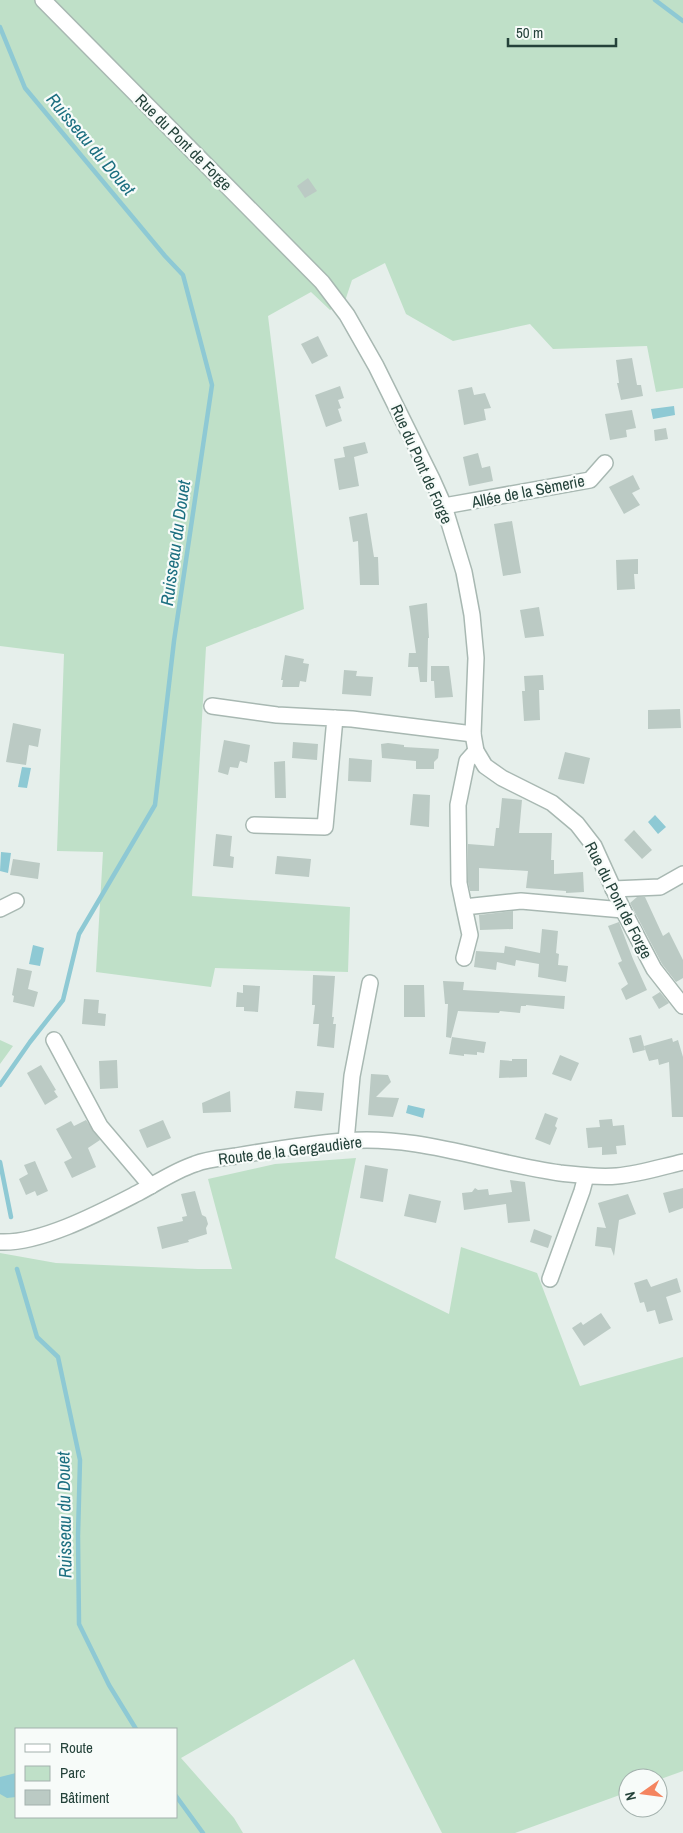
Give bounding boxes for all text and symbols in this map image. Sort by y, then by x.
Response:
scale bar [508,15,616,47]
text: 50 m [516,22,543,43]
water label: Ruisseau du Douet [41,88,142,201]
street label: Rue du Pont de Forge [131,89,237,195]
street label: Rue du Pont de Forge [386,401,458,527]
street label: Allée de la Sèmerie [469,469,586,513]
water label: Ruisseau du Douet [154,478,196,607]
street label: Rue du Pont de Forge [580,838,658,962]
street label: Route de la Gergaudière [217,1130,363,1170]
water label: Ruisseau du Douet [50,1451,78,1578]
legend [15,1728,178,1818]
text: Route [60,1737,93,1758]
text: Parc [60,1762,85,1783]
north arrow [618,1768,668,1818]
text: Bâtiment [60,1787,110,1808]
text: N [621,1790,640,1802]

